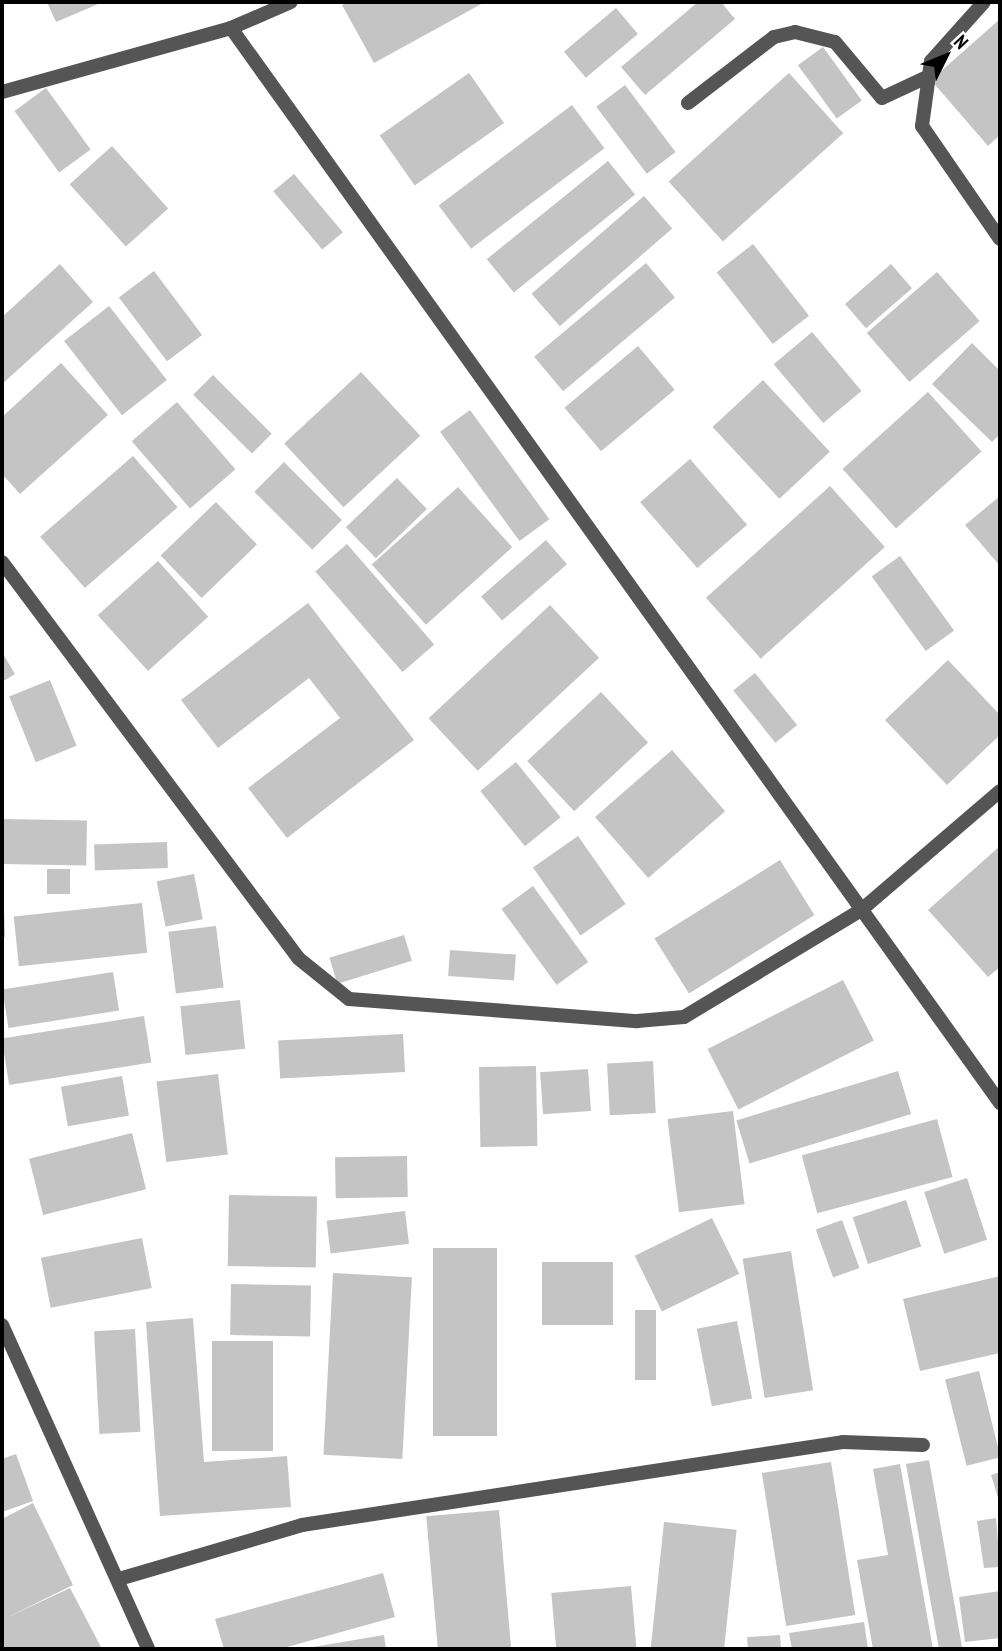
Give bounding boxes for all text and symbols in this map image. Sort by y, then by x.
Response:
north arrow [911,21,981,91]
text: N [949,30,974,54]

